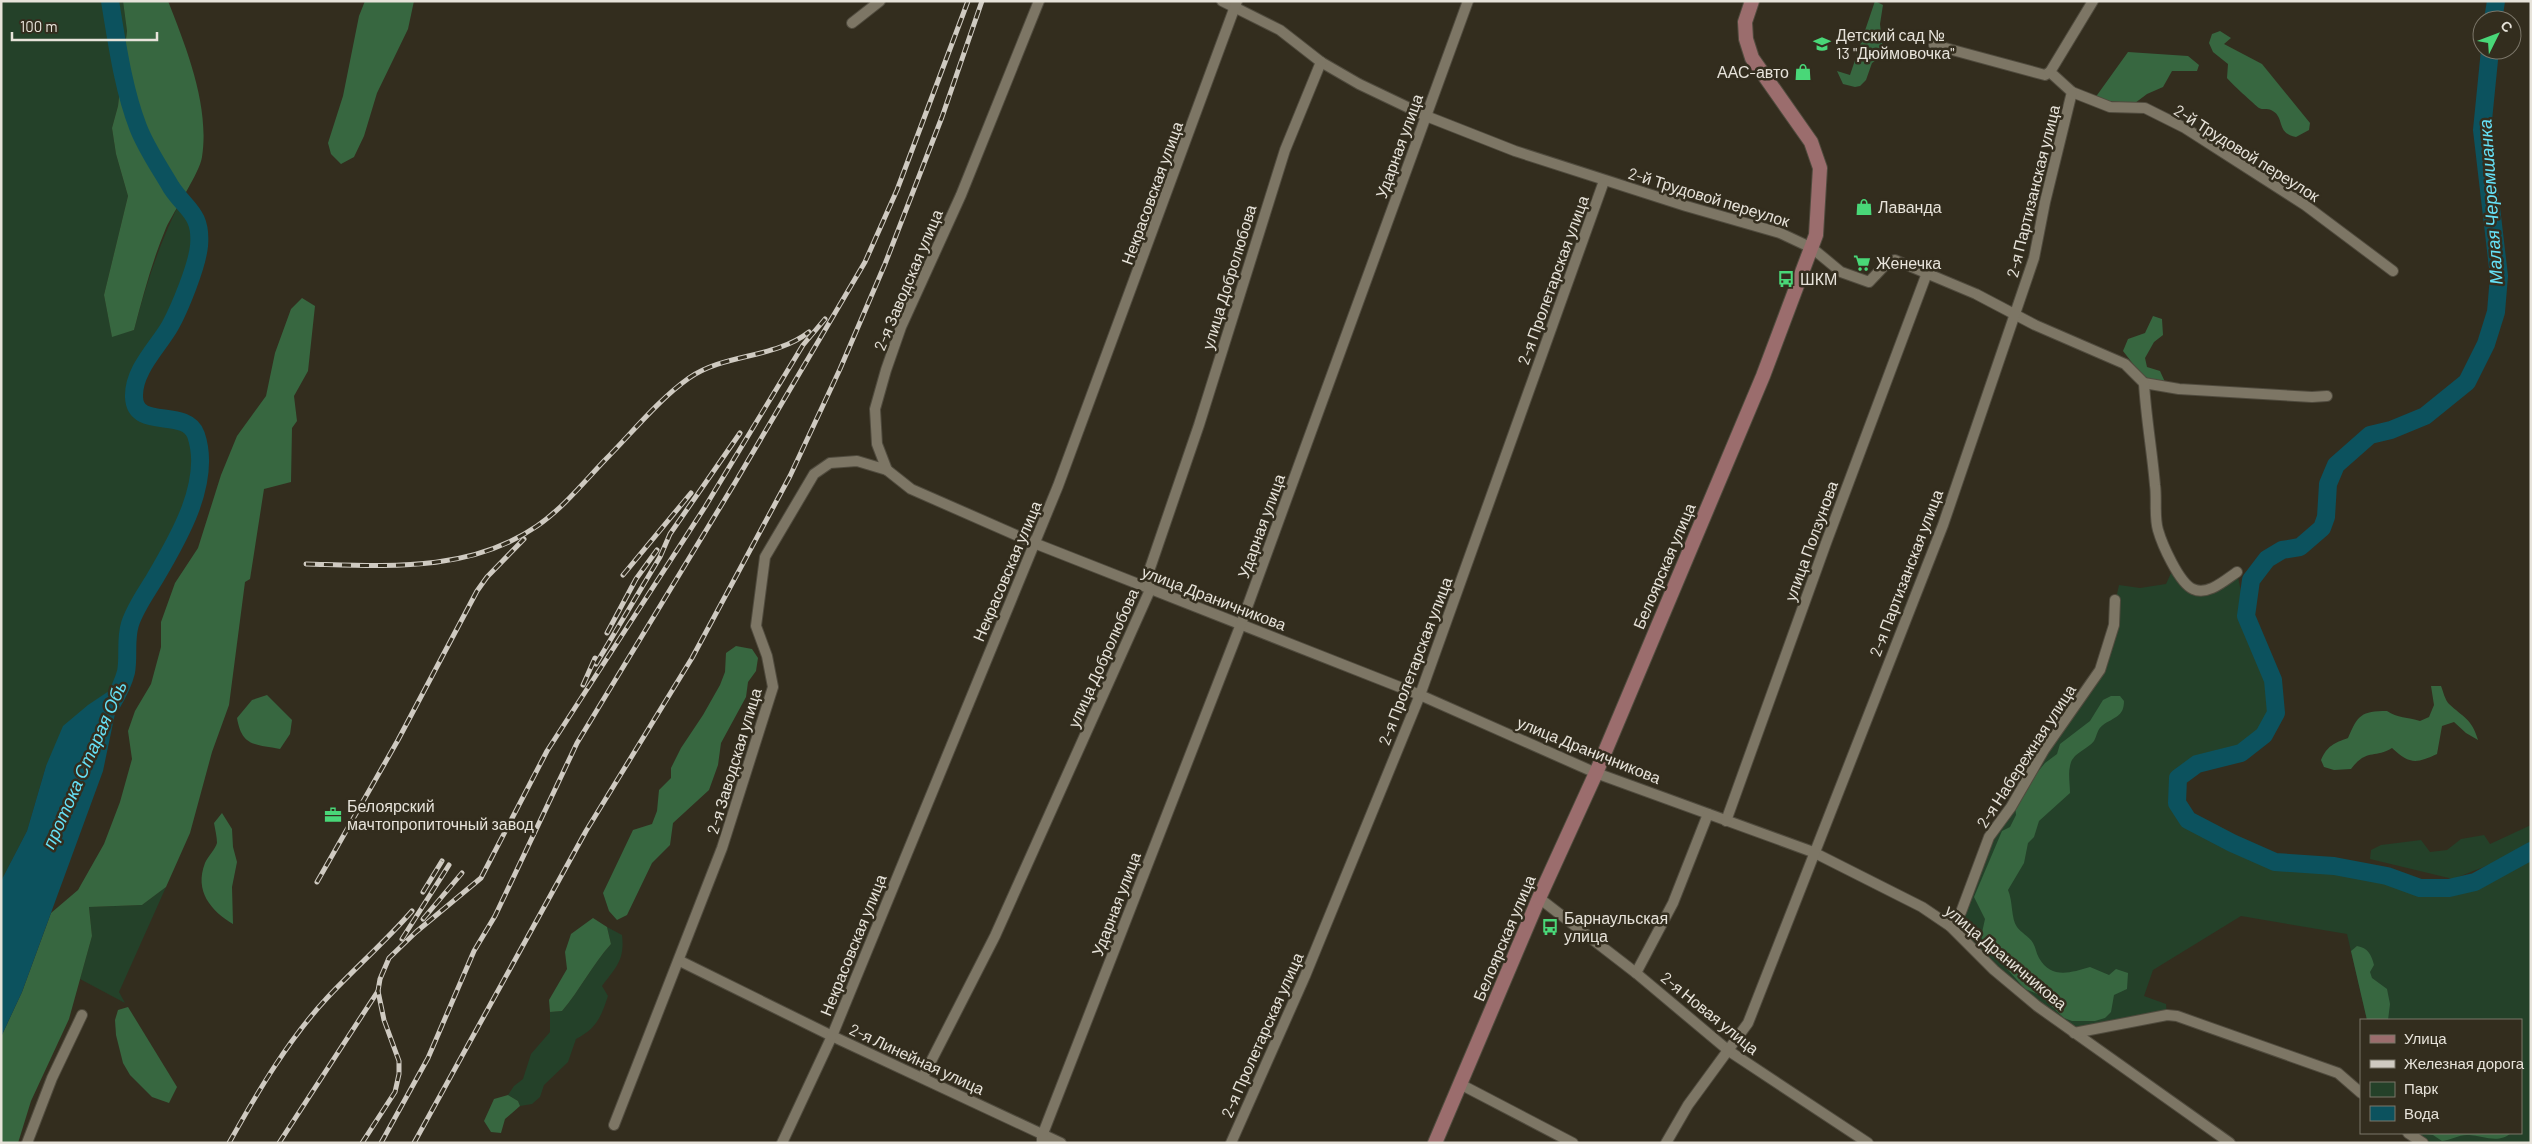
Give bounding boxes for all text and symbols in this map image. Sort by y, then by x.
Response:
scale bar [12,10,158,42]
north arrow [2472,10,2522,60]
text: 100 m [20,17,58,35]
text: С [2497,17,2517,35]
place label: Детский сад № 13 "Дюймовочка" [1836,25,1955,62]
school or university icon: Детский сад № 13 "Дюймовочка" [1812,34,1832,54]
place label: ААС-авто [1717,62,1789,81]
shop icon: ААС-авто [1793,62,1813,82]
street label: Ударная улица [1371,91,1426,201]
street label: 2-й Трудовой переулок [2171,100,2324,206]
street label: 2-я Партизанская улица [2002,103,2063,279]
street label: Некрасовская улица [1117,119,1186,267]
water label: Малая Черемшанка [2473,119,2507,286]
street label: 2-й Трудовой переулок [1626,163,1793,230]
street label: 2-я Пролетарская улица [1513,193,1592,367]
shop icon: Лаванда [1854,197,1874,217]
place label: Лаванда [1878,197,1942,216]
street label: улица Добролюбова [1197,202,1260,352]
street label: 2-я Заводская улица [869,206,946,353]
supermarket icon: Женечка [1852,253,1872,273]
place label: Женечка [1876,253,1941,272]
bus stop icon: ШКМ [1776,269,1796,289]
place label: ШКМ [1800,269,1837,288]
street label: Ударная улица [1233,471,1288,581]
street label: улица Ползунова [1780,478,1841,604]
street label: 2-я Партизанская улица [1865,487,1946,659]
street label: Некрасовская улица [968,498,1045,644]
street label: Белоярская улица [1628,500,1699,632]
street label: улица Драничникова [1139,561,1289,634]
street label: 2-я Пролетарская улица [1374,574,1455,748]
street label: улица Добролюбова [1063,585,1142,730]
water label: протока Старая Обь [37,677,131,852]
street label: 2-я Набережная улица [1972,680,2079,831]
street label: 2-я Заводская улица [702,685,765,836]
street label: улица Драничникова [1515,712,1664,787]
place label: Белоярский мачтопропиточный завод [347,796,535,833]
office icon: Белоярский мачтопропиточный завод [323,805,343,825]
street label: Ударная улица [1087,849,1144,958]
street label: Некрасовская улица [815,871,890,1018]
street label: Белоярская улица [1468,872,1539,1004]
street label: улица Драничникова [1942,900,2071,1013]
place label: Барнаульская улица [1564,908,1668,945]
bus stop icon: Барнаульская улица [1540,917,1560,937]
street label: 2-я Пролетарская улица [1217,949,1307,1120]
street label: 2-я Новая улица [1658,967,1763,1058]
street label: 2-я Линейная улица [847,1019,988,1098]
legend [2360,1019,2522,1134]
text: Улица [2404,1029,2447,1047]
text: Железная дорога [2404,1054,2525,1072]
text: Парк [2404,1079,2438,1097]
text: Вода [2404,1104,2440,1122]

